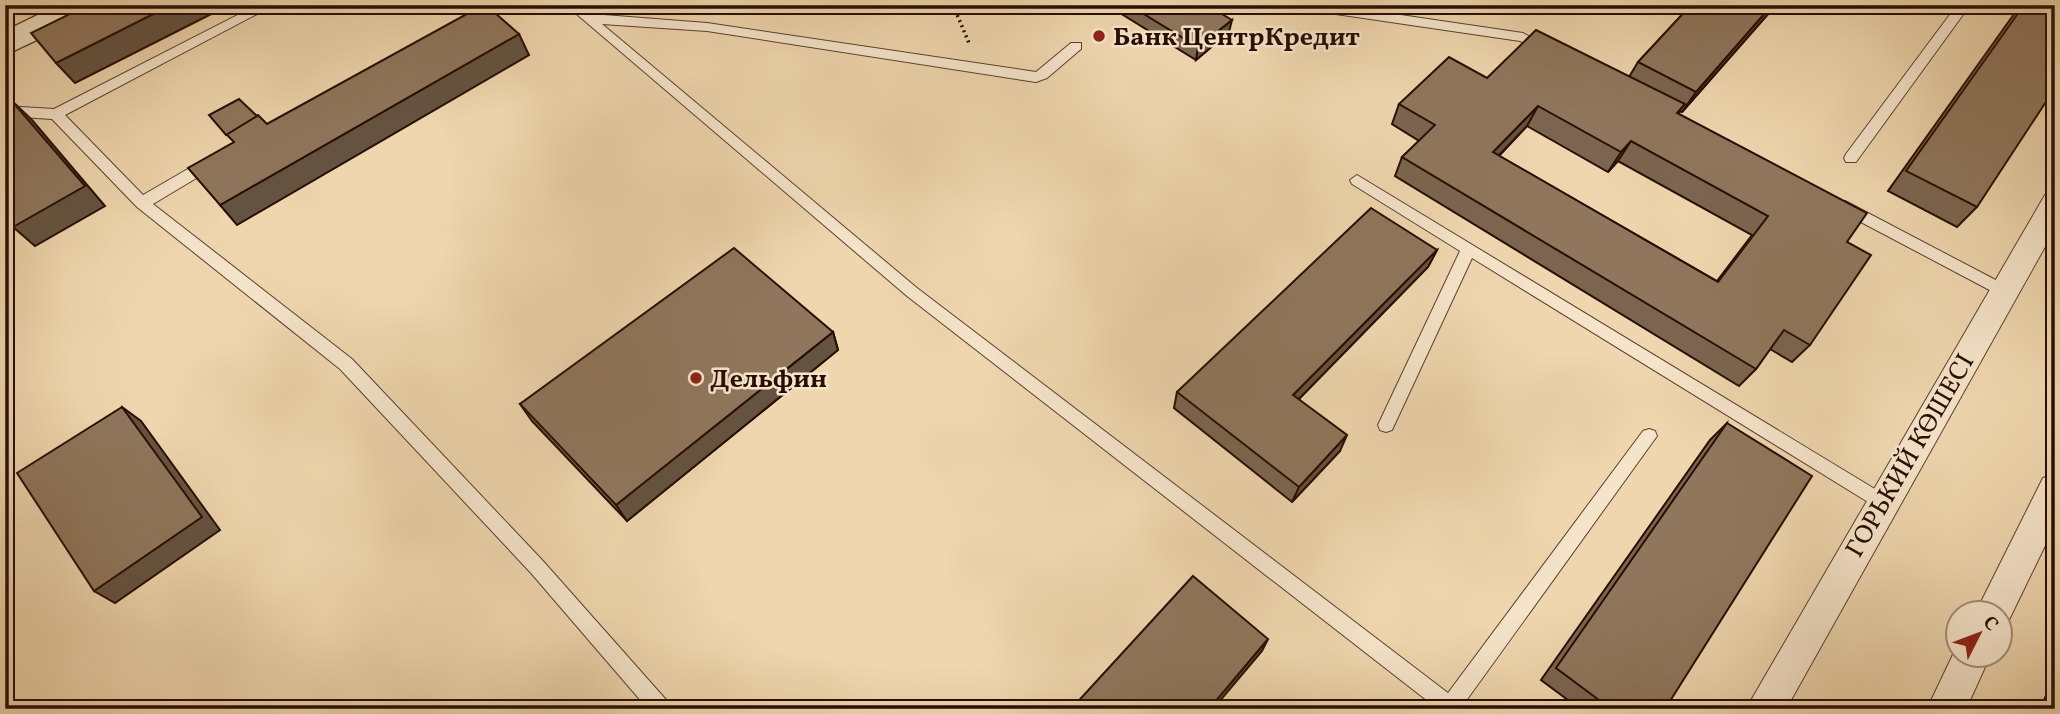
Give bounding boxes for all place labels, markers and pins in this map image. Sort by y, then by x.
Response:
place label: Банк ЦентрКредит [1113,20,1360,56]
marker: Банк ЦентрКредит [1091,28,1107,44]
place label: Дельфин [710,362,827,398]
marker: Дельфин [688,370,704,386]

